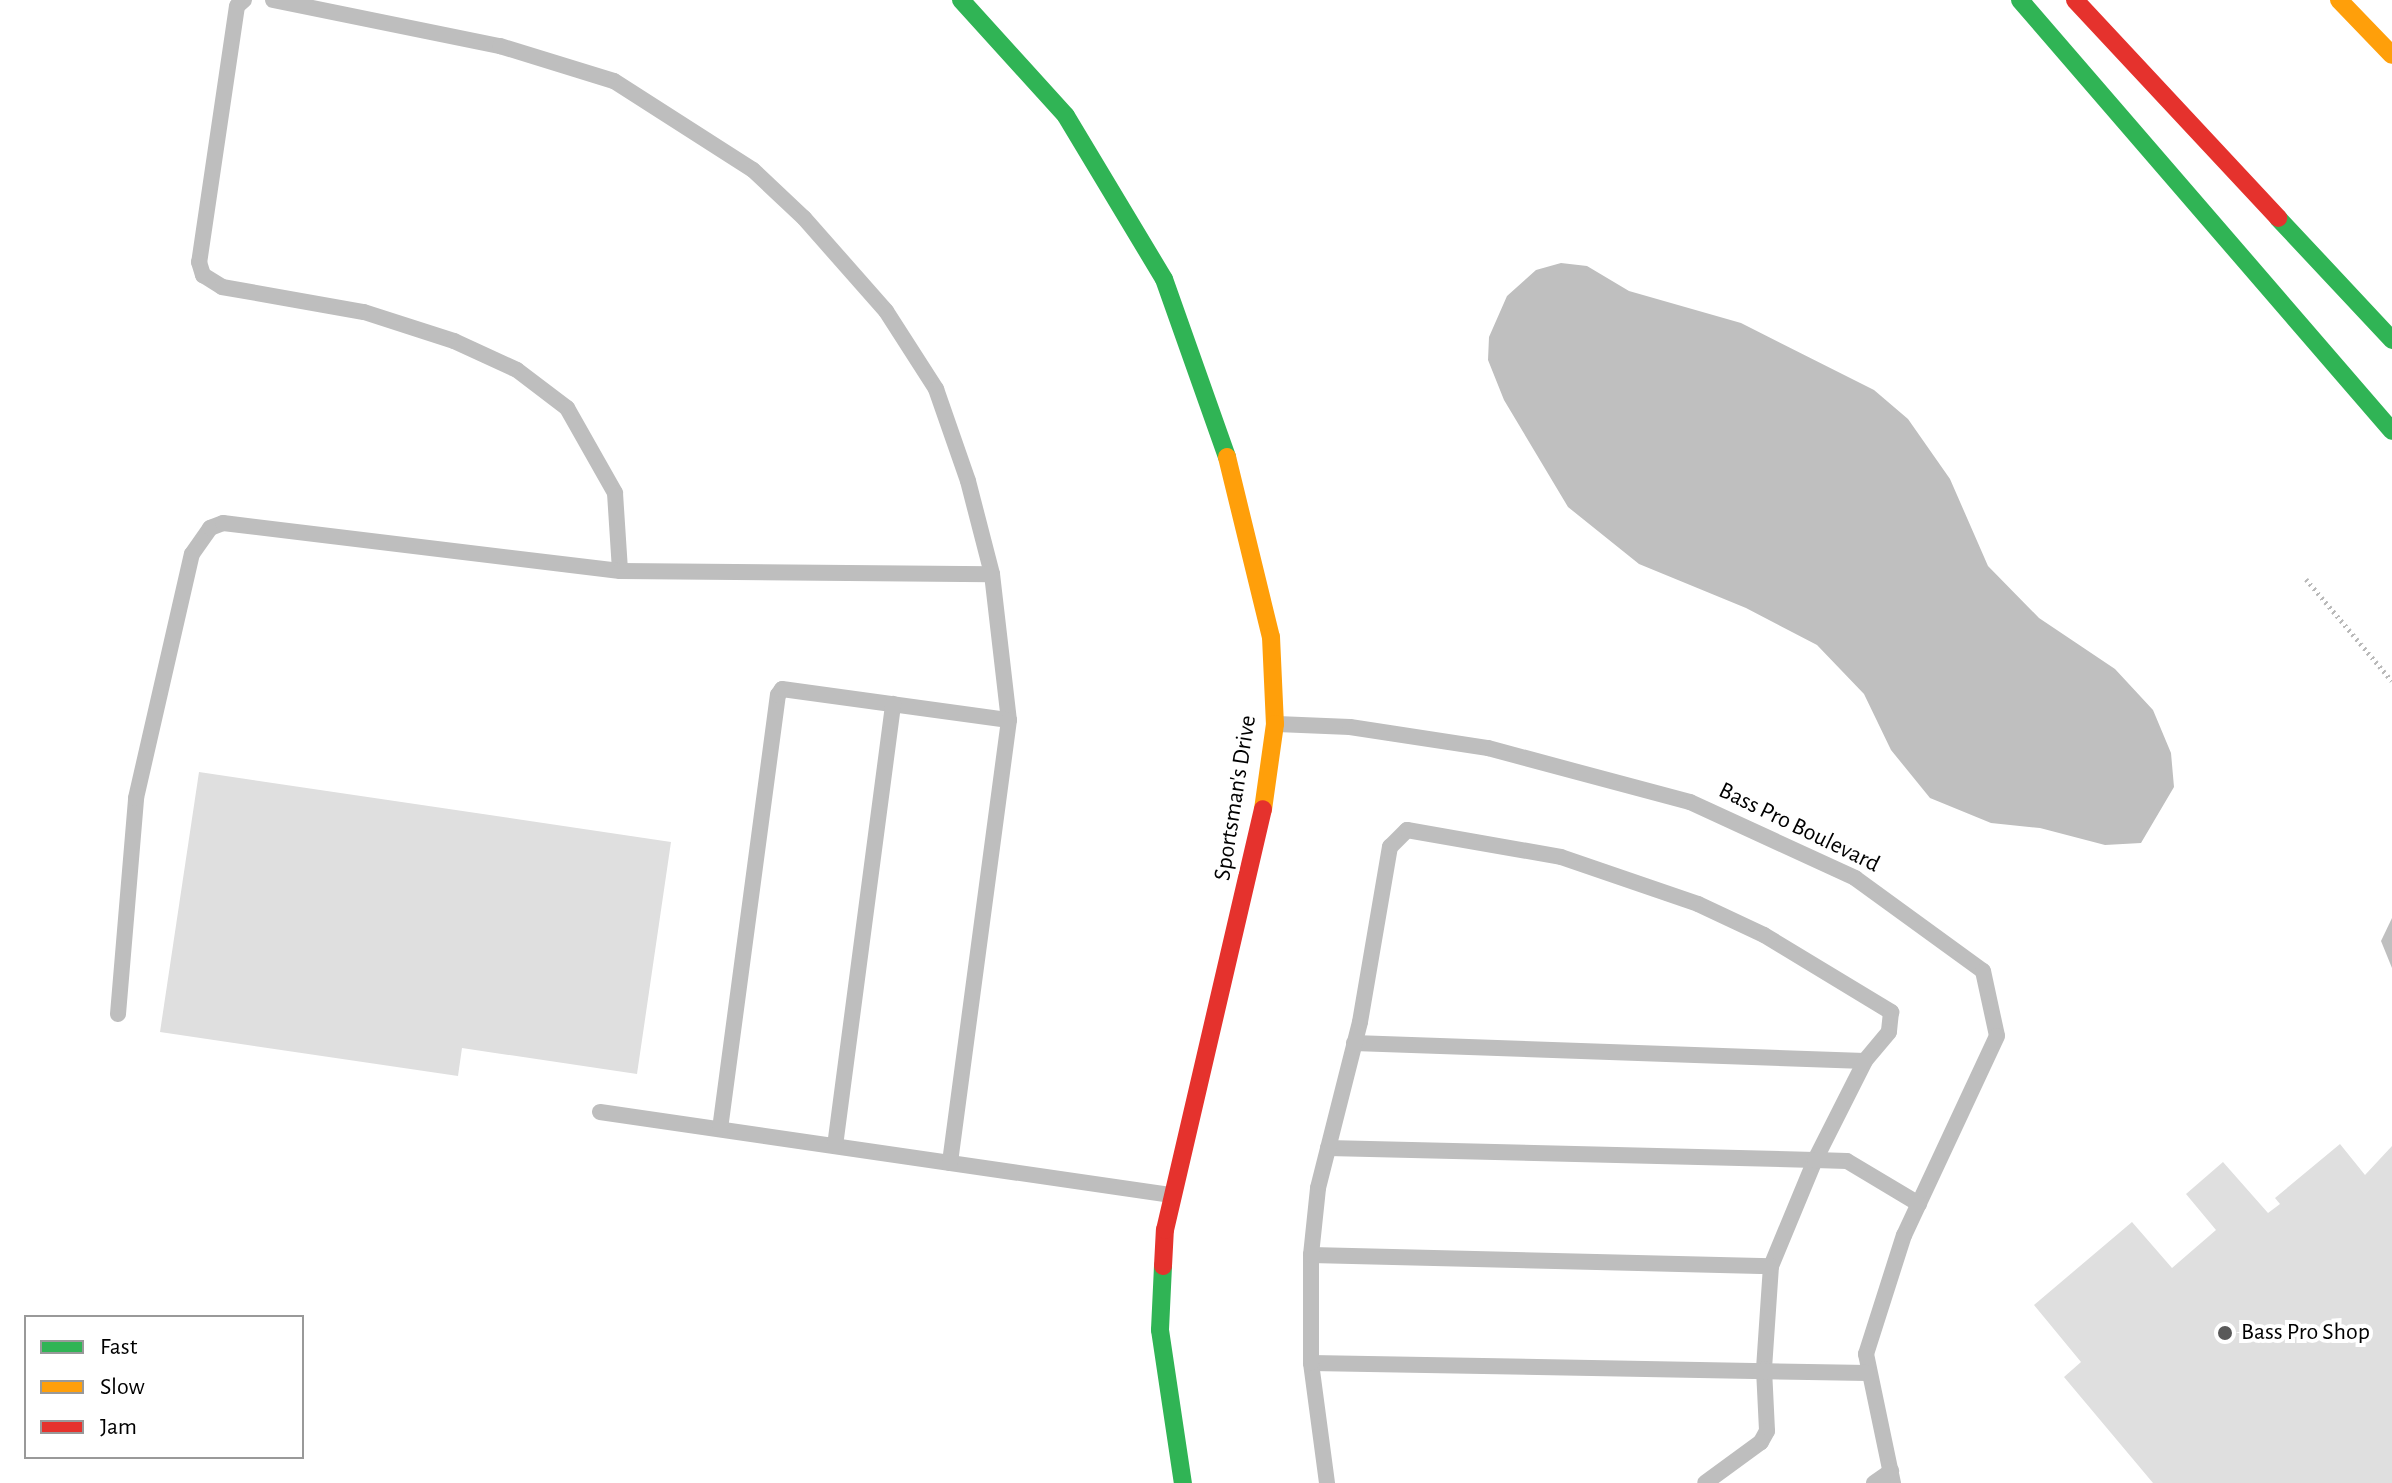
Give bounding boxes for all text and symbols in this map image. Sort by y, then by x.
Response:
street label: Sportsman's Drive [1209,713,1263,883]
street label: Bass Pro Boulevard [1714,777,1884,879]
legend [24,1315,304,1459]
place label: Bass Pro Shop [2241,1319,2370,1347]
marker: Bass Pro Shop [2216,1324,2234,1342]
text: Fast [100,1335,137,1359]
text: Slow [100,1375,145,1399]
text: Jam [100,1415,137,1439]

